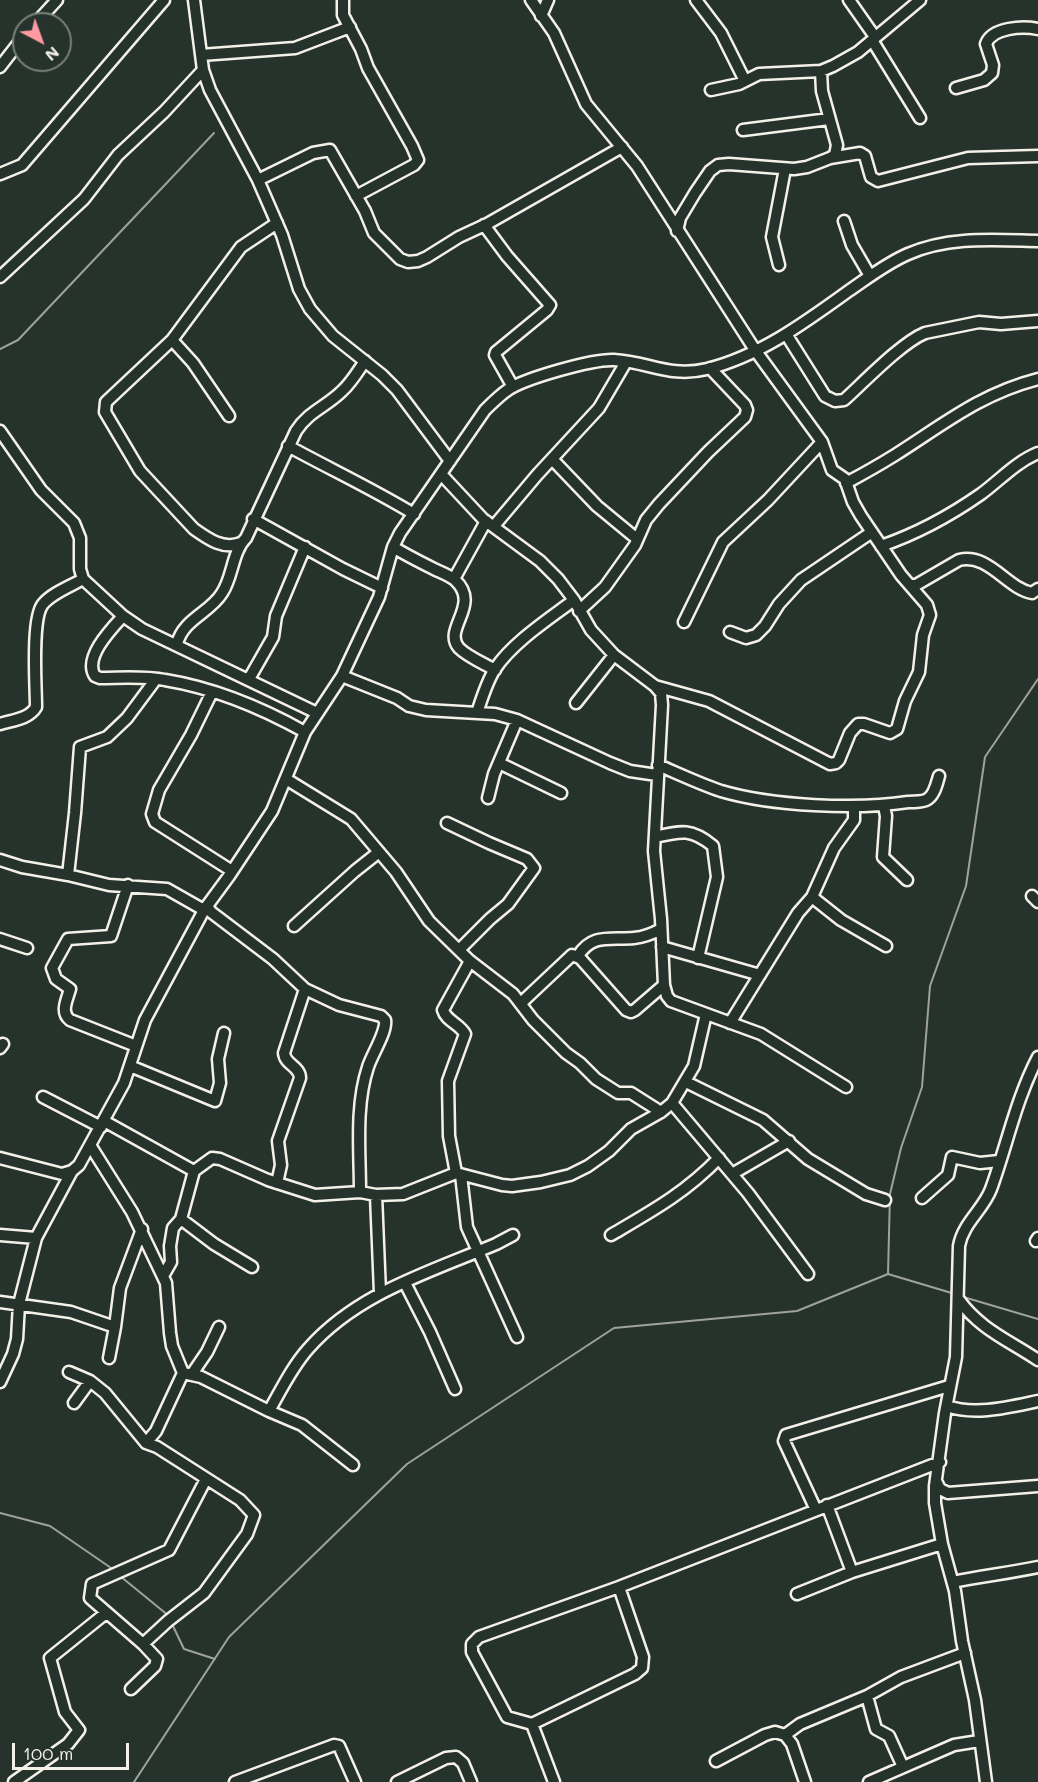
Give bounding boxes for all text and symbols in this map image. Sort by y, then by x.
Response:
north arrow [12,12,72,72]
text: N [41,43,64,66]
scale bar [15,1731,132,1769]
text: 100 m [23,1741,73,1765]

